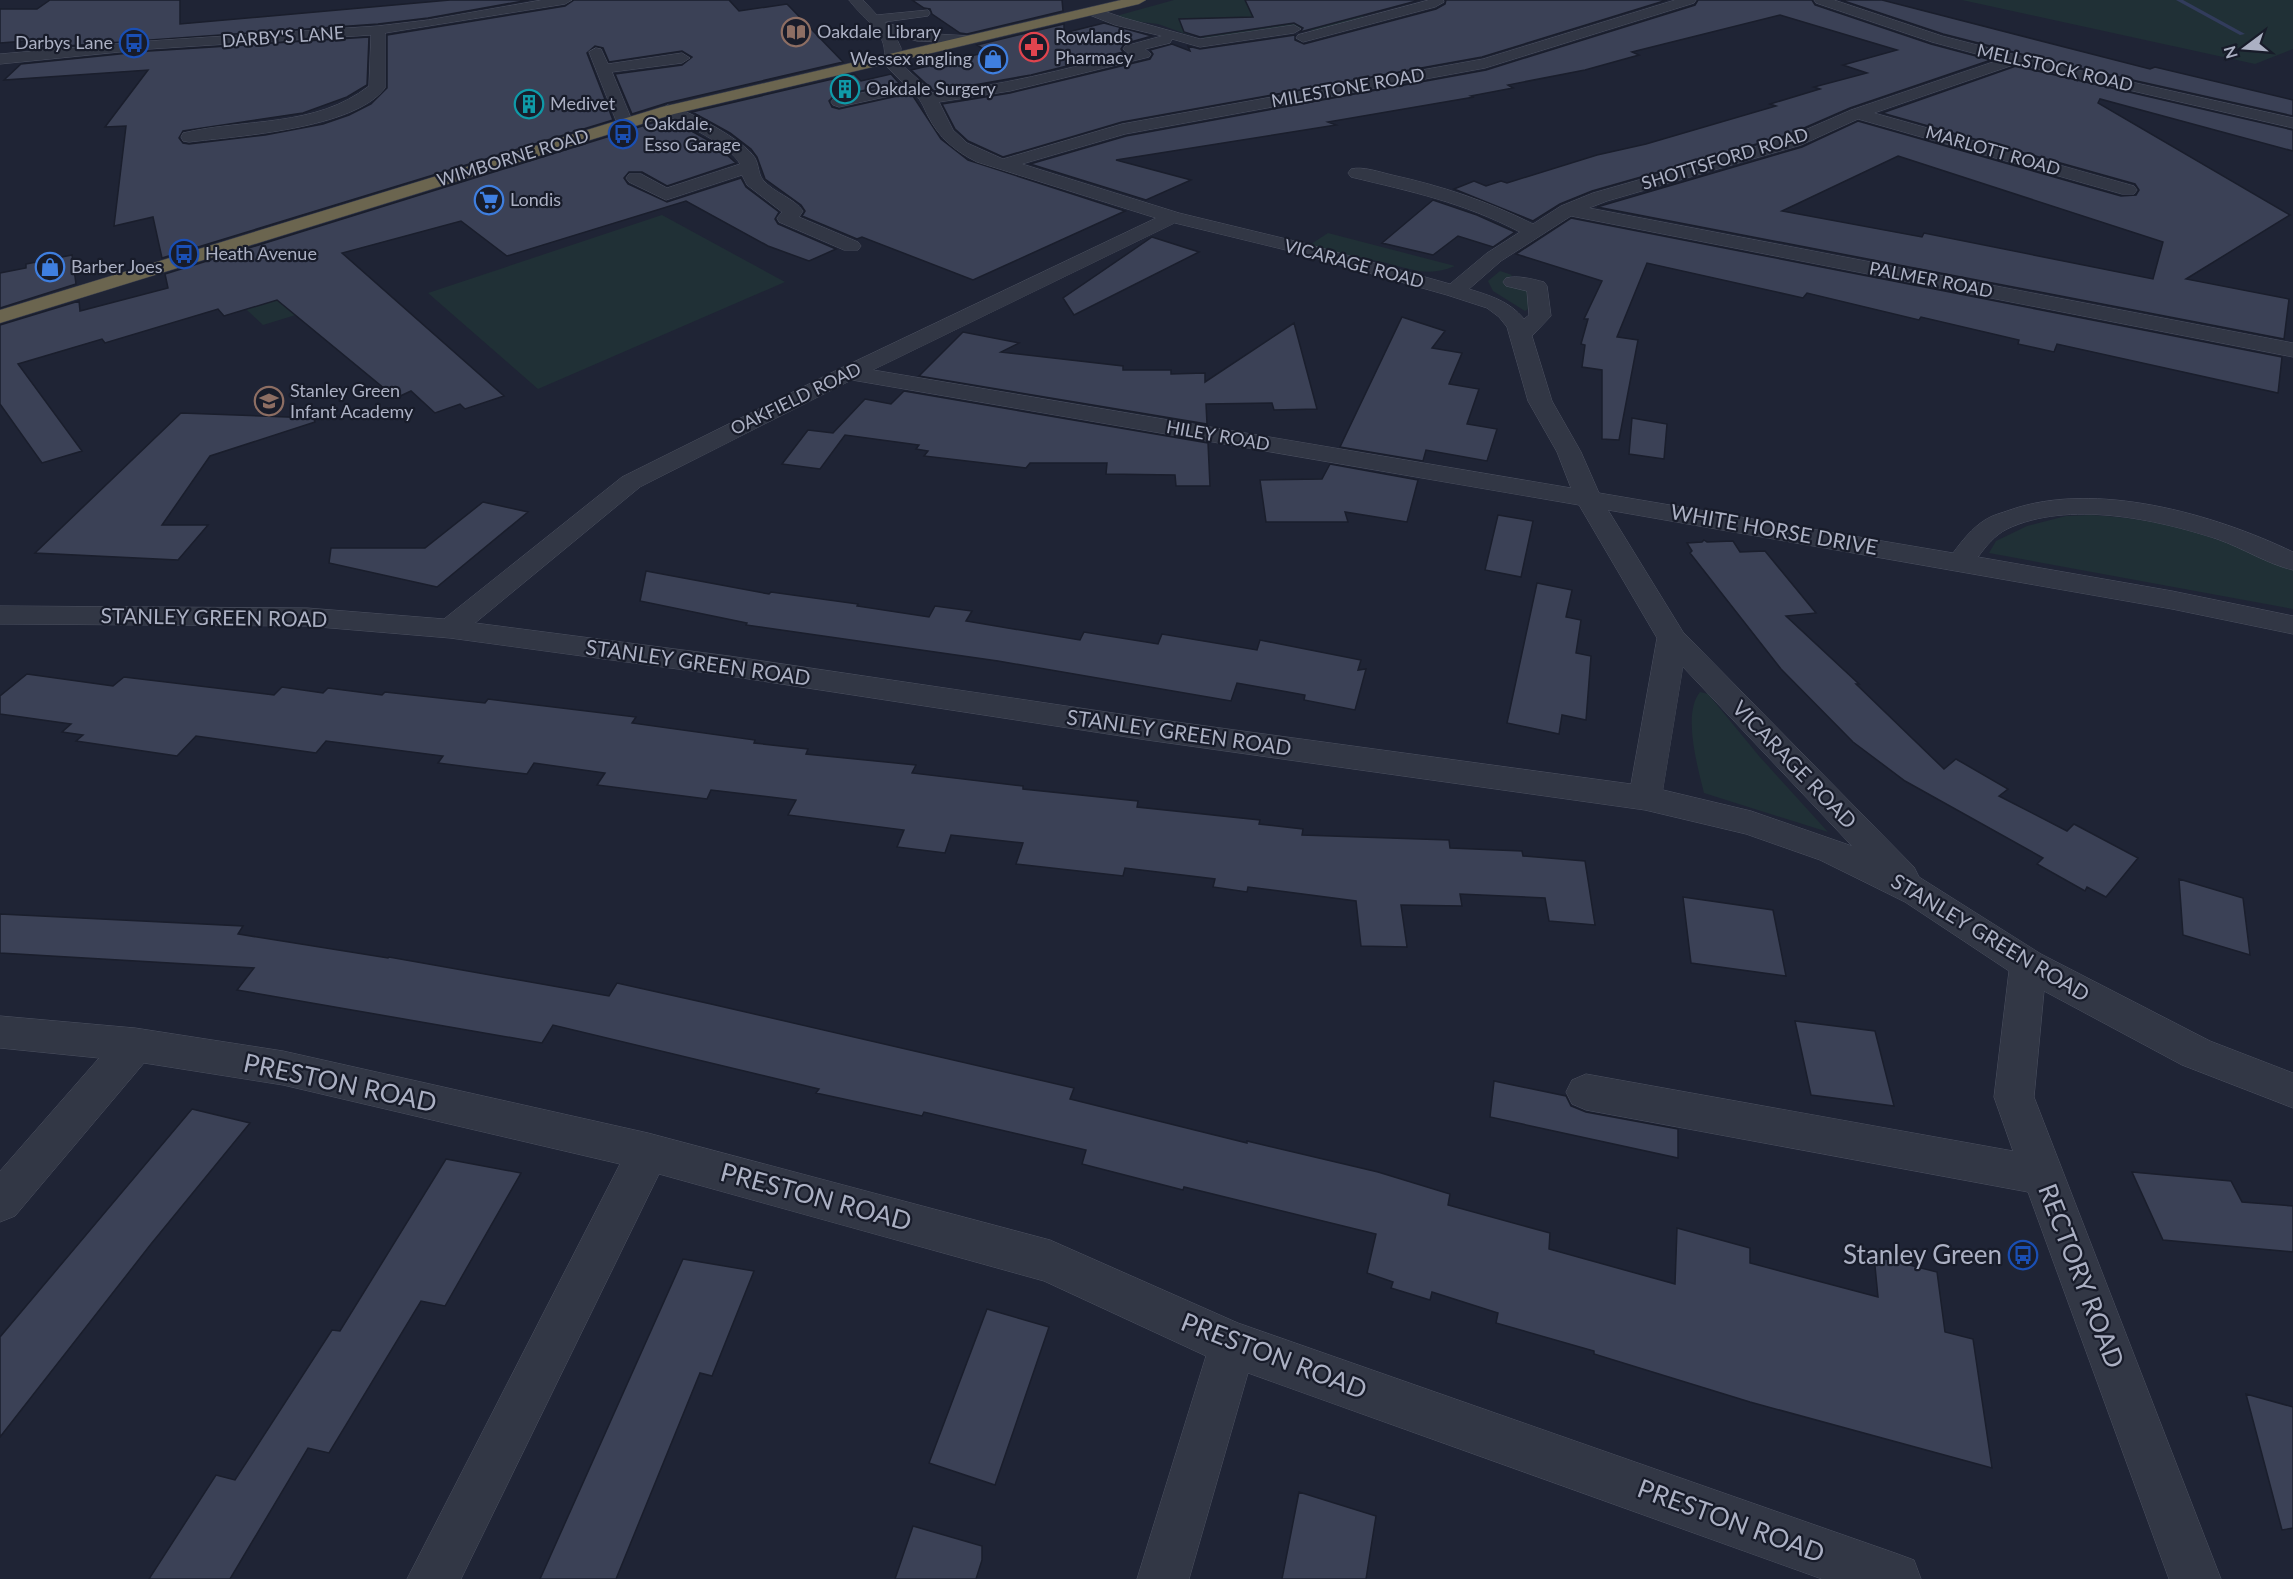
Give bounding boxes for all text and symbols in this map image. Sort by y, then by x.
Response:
library icon: Oakdale Library [780,16,812,48]
north arrow [2215,18,2275,78]
place label: Oakdale Library [817,20,942,42]
street label: DARBY'S LANE [221,21,345,51]
place label: Rowlands Pharmacy [1055,25,1134,68]
bus stop icon: Darbys Lane [118,27,150,59]
place label: Darbys Lane [15,31,113,53]
pharmacy icon: Rowlands Pharmacy [1018,31,1050,63]
street label: MELLSTOCK ROAD [1975,38,2135,96]
shop icon: Wessex angling [977,43,1009,75]
text: N [2219,44,2241,61]
place label: Wessex angling [850,47,972,69]
street label: MILESTONE ROAD [1269,63,1426,111]
building icon: Oakdale Surgery [829,73,861,105]
place label: Oakdale Surgery [866,77,996,99]
building icon: Medivet [513,88,545,120]
place label: Medivet [550,92,616,114]
place label: Oakdale, Esso Garage [644,112,741,155]
bus stop icon: Oakdale, Esso Garage [607,118,639,150]
street label: MARLOTT ROAD [1923,120,2063,180]
street label: SHOTTSFORD ROAD [1639,122,1811,194]
street label: WIMBORNE ROAD [434,123,591,191]
supermarket icon: Londis [473,184,505,216]
place label: Londis [510,188,561,210]
street label: VICARAGE ROAD [1282,234,1427,292]
bus stop icon: Heath Avenue [168,238,200,270]
place label: Heath Avenue [205,242,317,264]
shop icon: Barber Joes [34,251,66,283]
place label: Barber Joes [71,255,163,277]
street label: PALMER ROAD [1868,256,1995,302]
street label: OAKFIELD ROAD [727,357,864,439]
place label: Stanley Green Infant Academy [290,379,414,422]
school or university icon: Stanley Green Infant Academy [253,385,285,417]
street label: HILEY ROAD [1165,415,1272,455]
street label: WHITE HORSE DRIVE [1669,498,1880,559]
street label: STANLEY GREEN ROAD [100,602,328,631]
street label: STANLEY GREEN ROAD [584,633,812,690]
street label: VICARAGE ROAD [1728,695,1862,833]
street label: STANLEY GREEN ROAD [1065,703,1293,760]
street label: STANLEY GREEN ROAD [1887,868,2094,1006]
street label: PRESTON ROAD [241,1046,440,1118]
street label: PRESTON ROAD [717,1155,915,1237]
street label: RECTORY ROAD [2032,1179,2132,1372]
place label: Stanley Green [1843,1238,2002,1270]
bus stop icon: Stanley Green [2007,1239,2039,1271]
street label: PRESTON ROAD [1177,1305,1372,1405]
street label: PRESTON ROAD [1633,1471,1829,1569]

